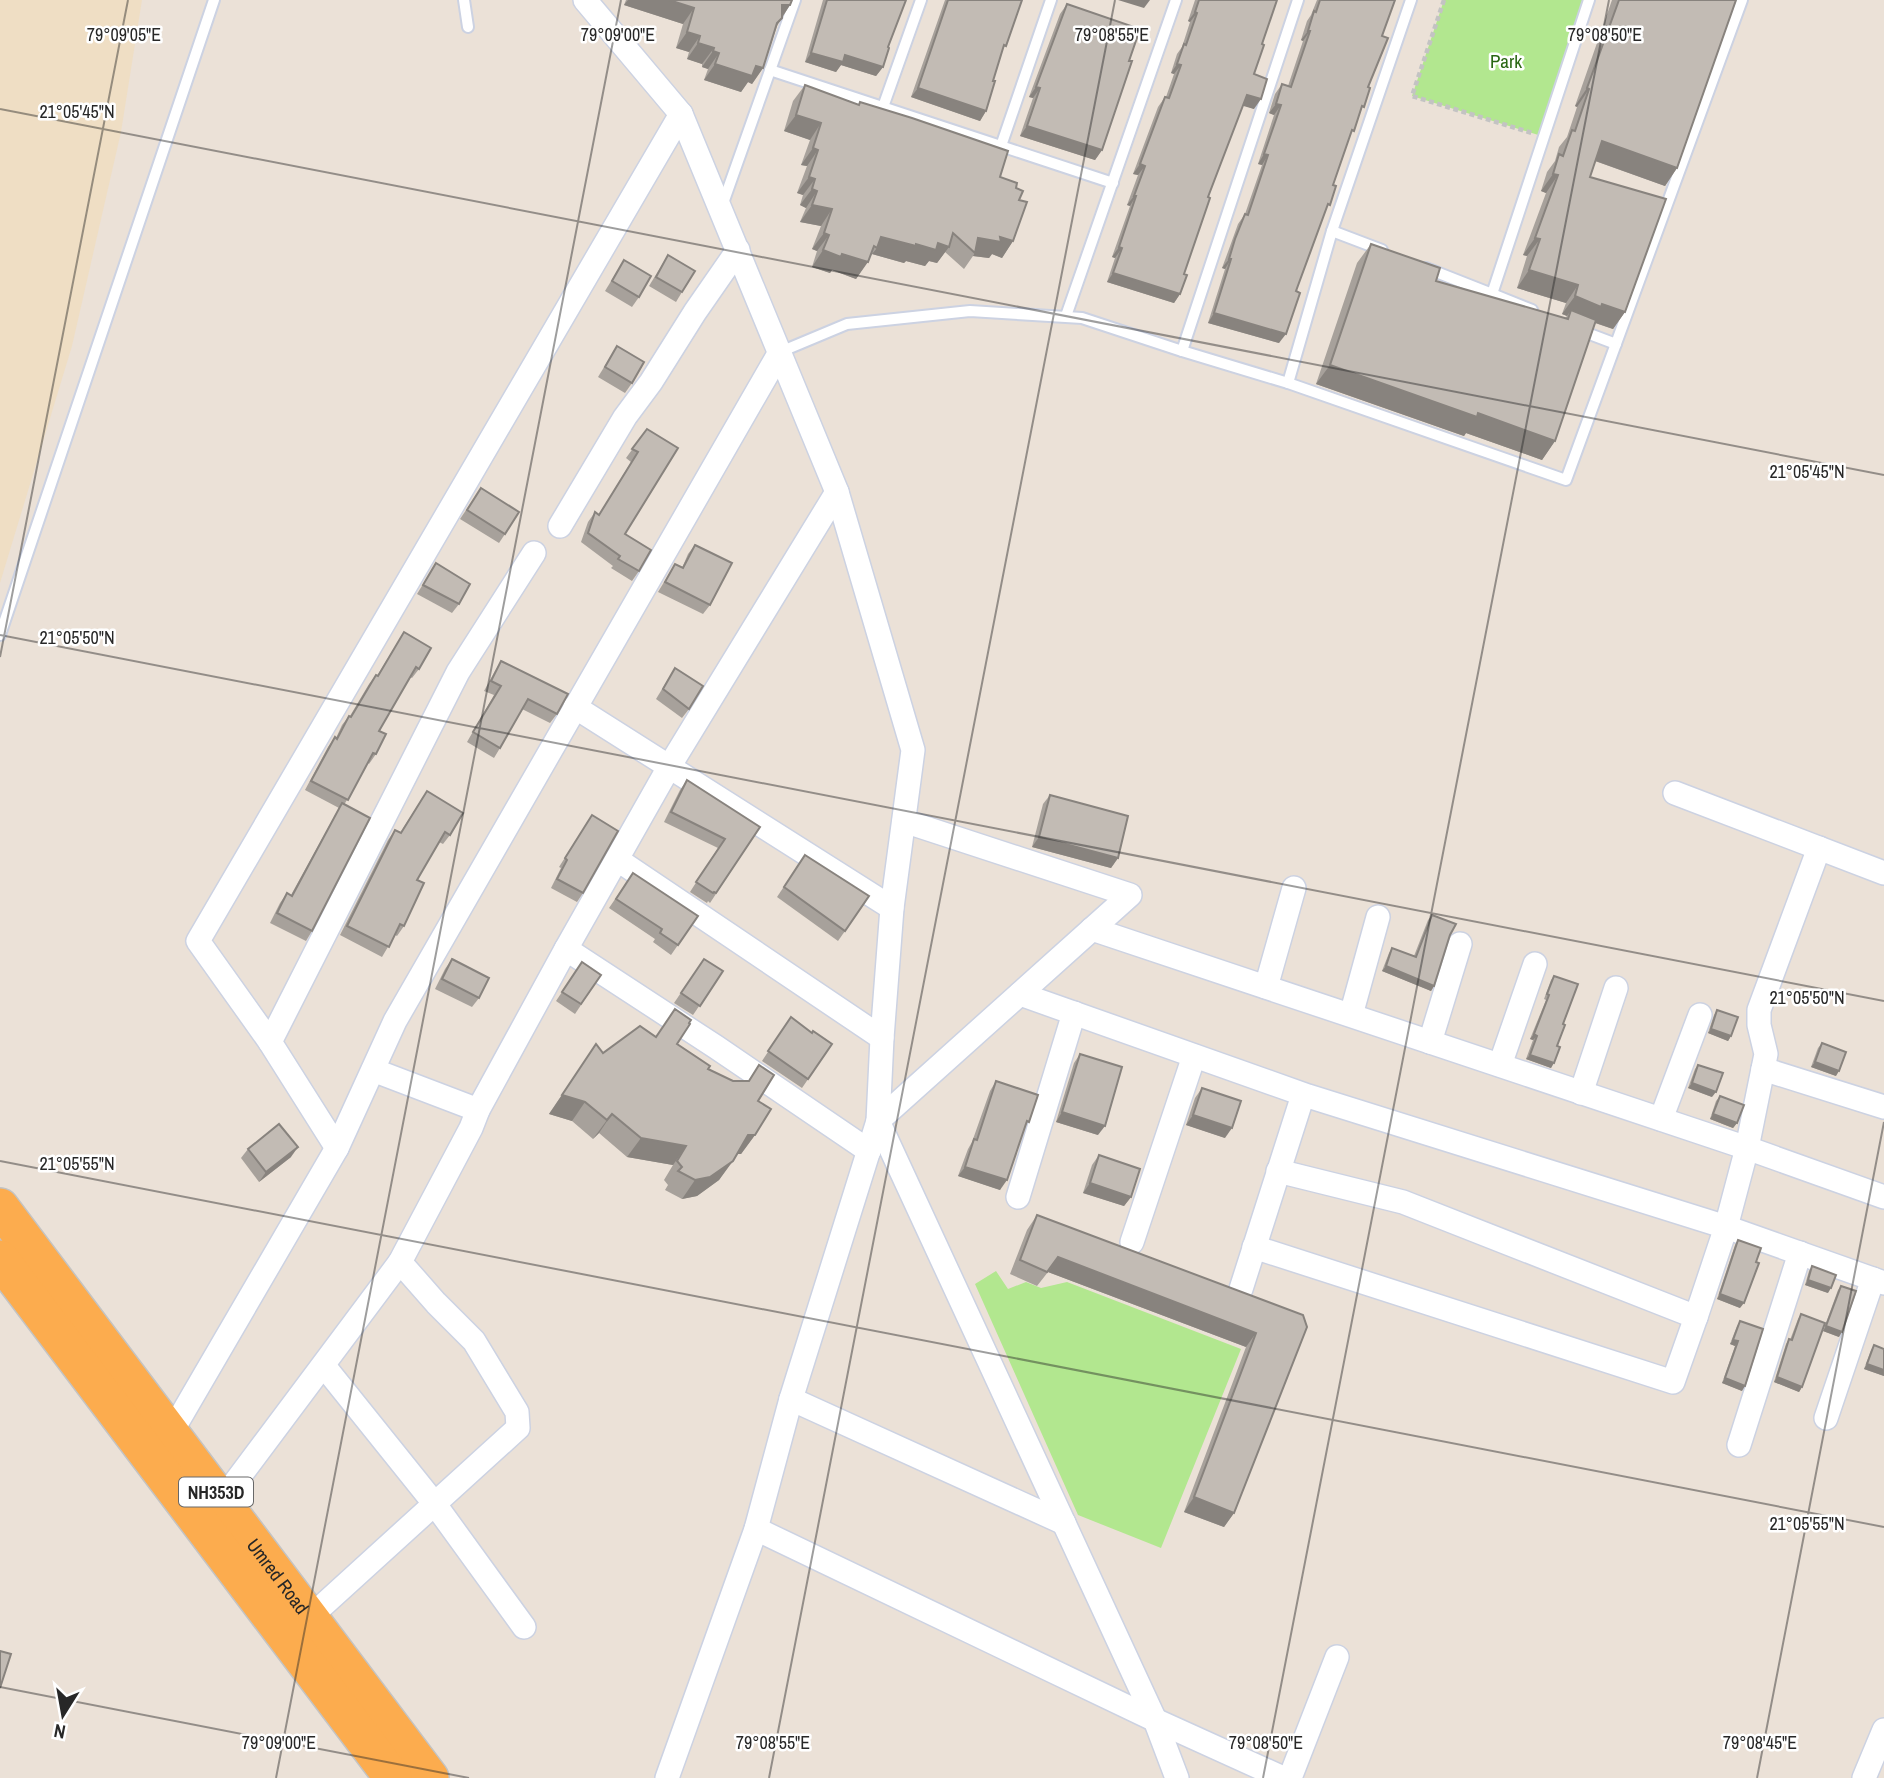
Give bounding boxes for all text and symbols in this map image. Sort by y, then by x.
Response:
text: 79°09'05"E [87,22,161,47]
text: 79°09'00"E [581,22,655,47]
text: 79°08'55"E [1075,22,1149,47]
text: 79°08'50"E [1568,22,1642,47]
park label: Park [1490,48,1522,74]
text: 21°05'45"N [39,99,115,124]
text: 21°05'45"N [1769,459,1845,484]
text: 21°05'50"N [39,625,115,650]
text: 21°05'50"N [1769,985,1845,1010]
text: 21°05'55"N [39,1151,115,1176]
road number: NH353D [179,1478,253,1506]
text: 21°05'55"N [1769,1511,1845,1536]
street label: Umred Road [241,1533,315,1619]
north arrow [28,1680,98,1750]
text: N [52,1718,68,1746]
text: 79°09'00"E [242,1730,316,1755]
text: 79°08'55"E [736,1730,810,1755]
text: 79°08'50"E [1229,1730,1303,1755]
text: 79°08'45"E [1723,1730,1797,1755]

